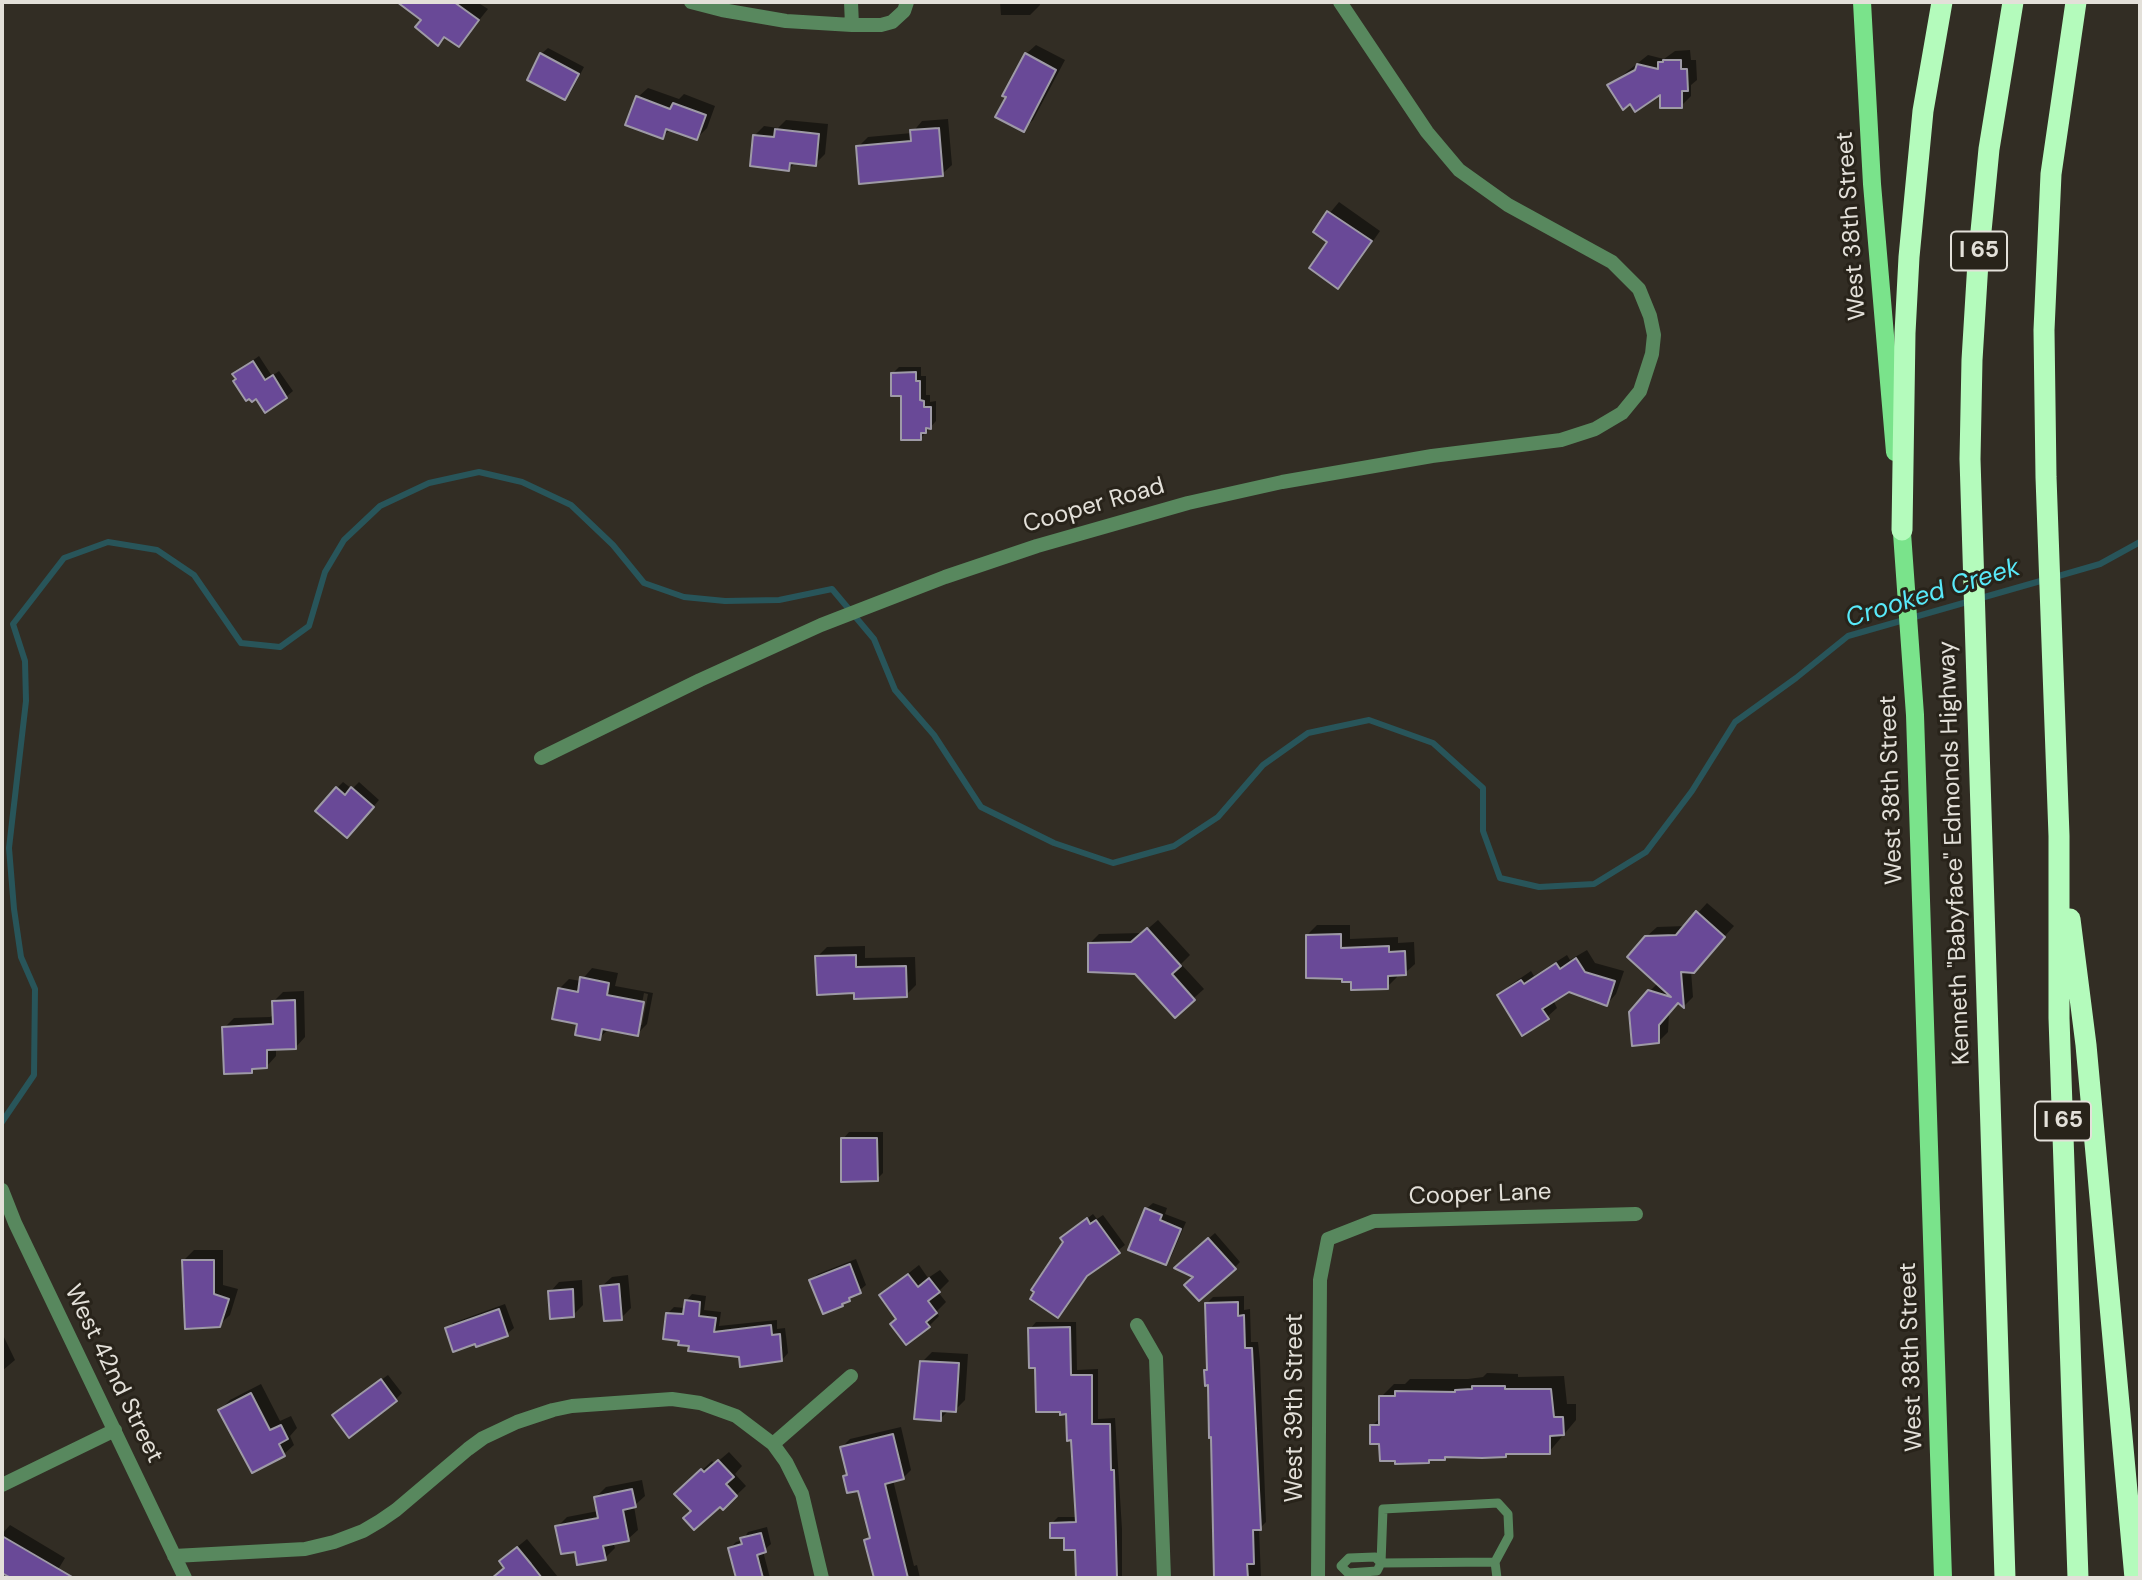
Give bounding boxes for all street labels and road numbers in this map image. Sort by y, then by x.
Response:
street label: West 38th Street [1831,131,1873,321]
road number: I 65 [1951,232,2007,270]
street label: Cooper Road [1020,472,1168,540]
street label: Kenneth "Babyface" Edmonds Highway [1933,640,1977,1066]
street label: West 38th Street [1874,695,1910,885]
road number: I 65 [2035,1102,2091,1140]
street label: Cooper Lane [1408,1178,1552,1212]
street label: West 38th Street [1894,1262,1930,1452]
street label: West 42nd Street [57,1280,169,1468]
street label: West 39th Street [1282,1313,1310,1503]

